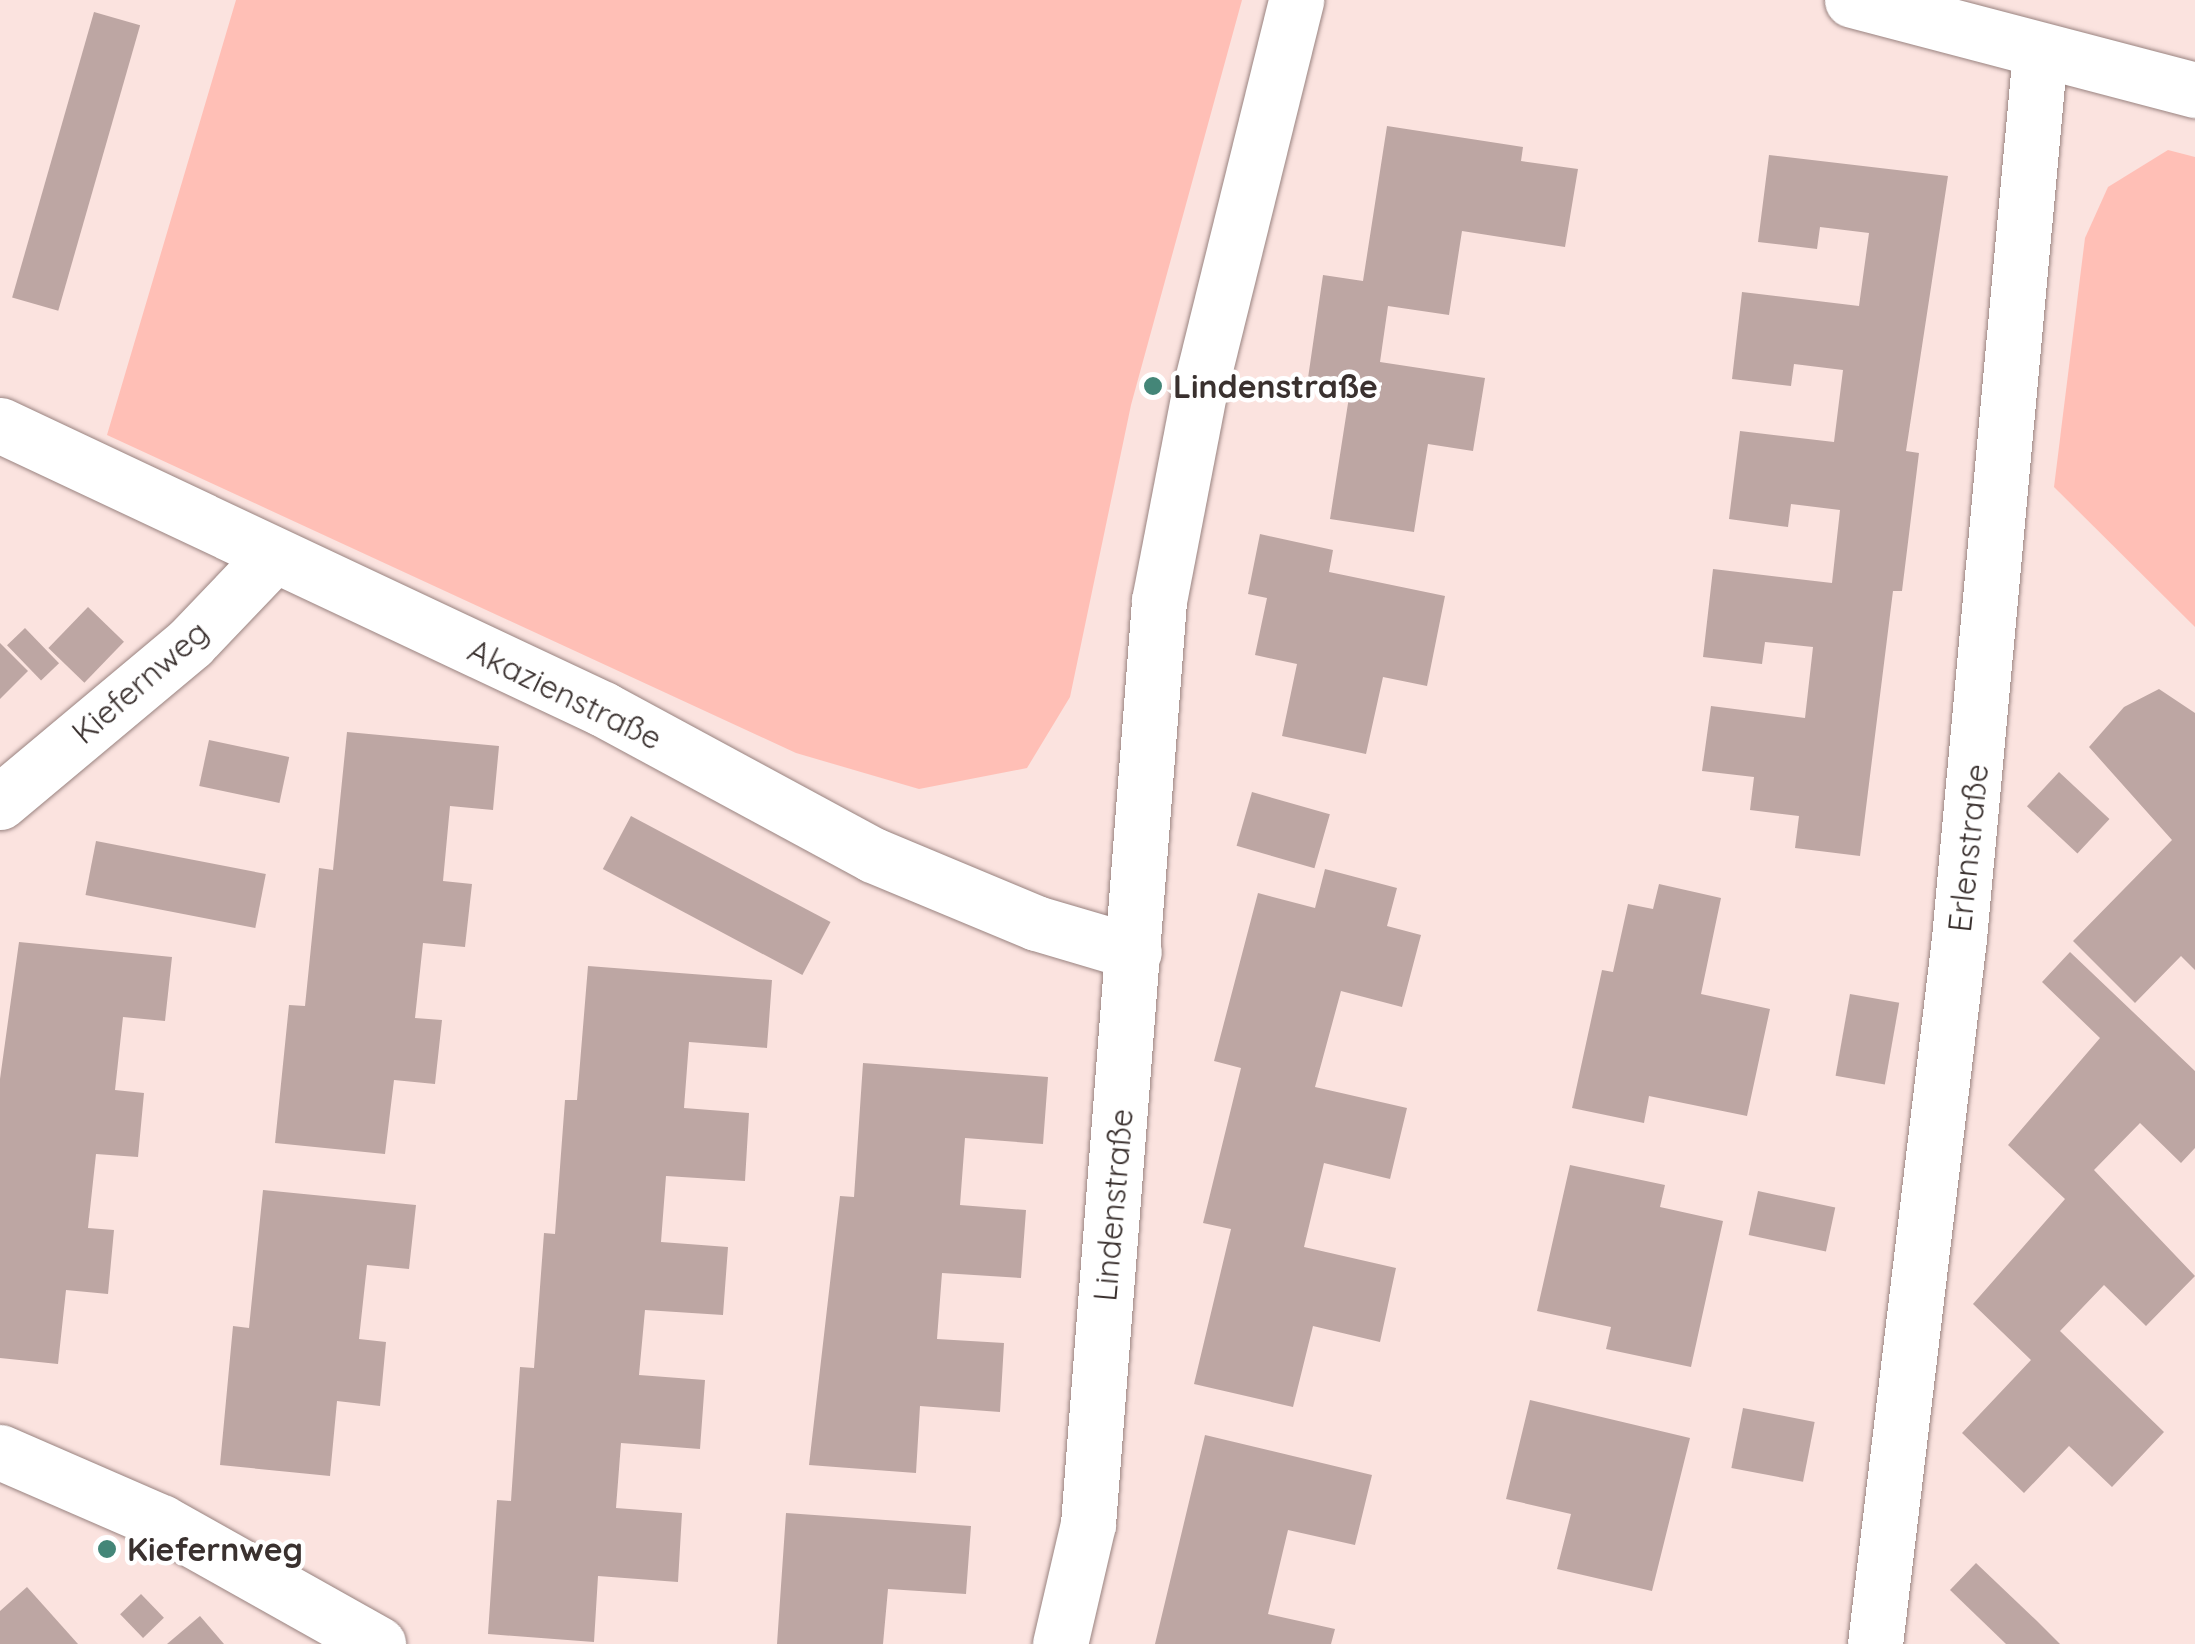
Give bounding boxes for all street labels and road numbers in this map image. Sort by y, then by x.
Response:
street label: Kiefernweg [64,613,216,751]
street label: Akazienstraße [462,631,668,757]
street label: Erlenstraße [1940,762,1996,934]
street label: Lindenstraße [1085,1107,1141,1303]

